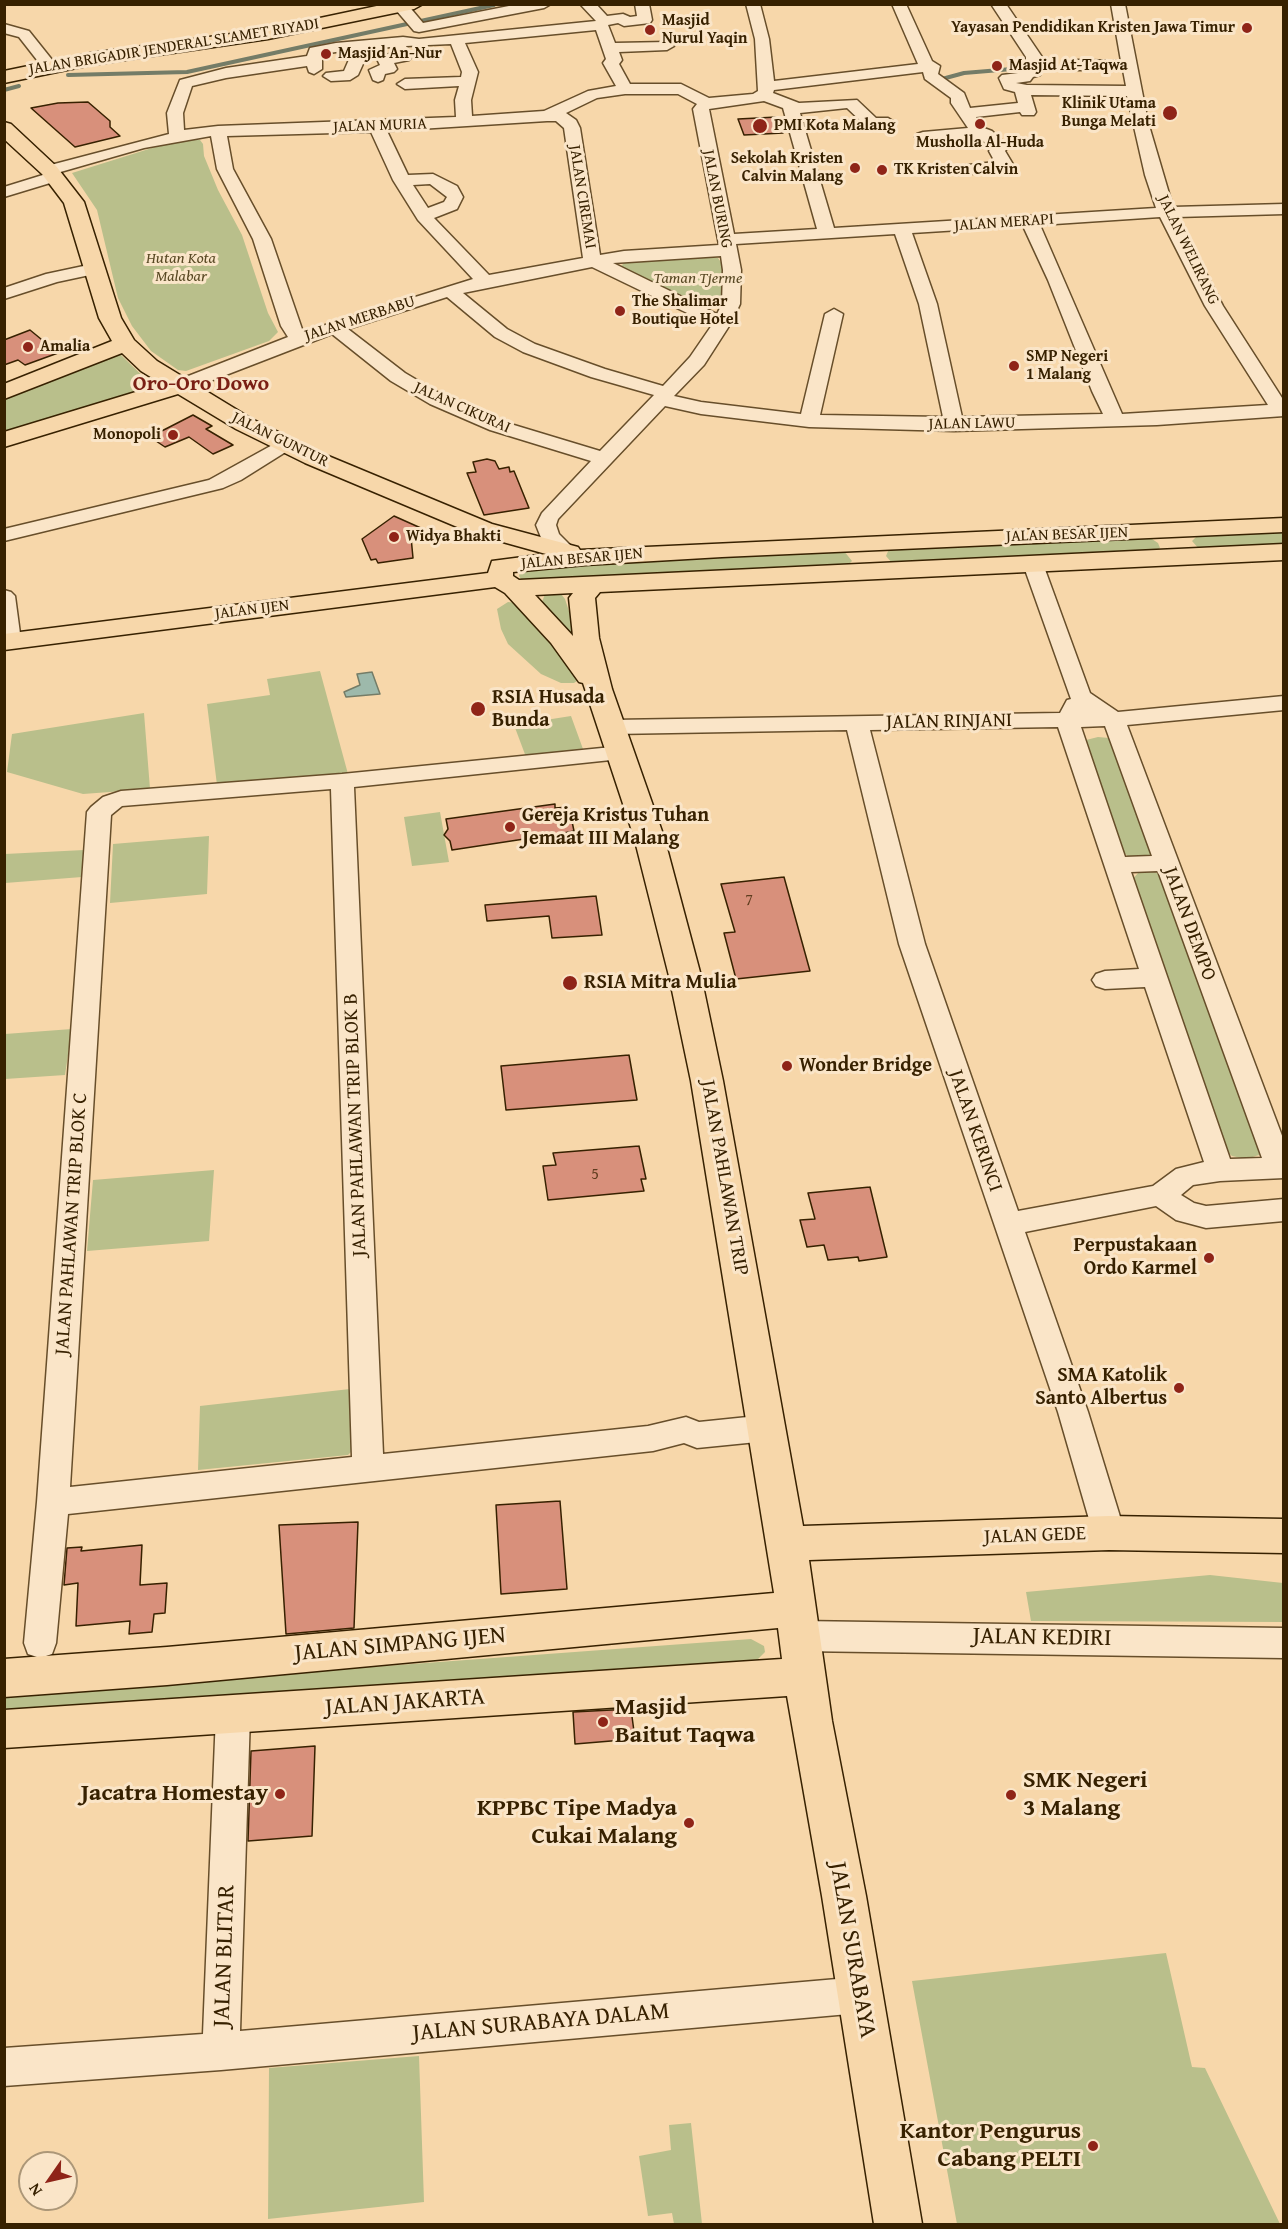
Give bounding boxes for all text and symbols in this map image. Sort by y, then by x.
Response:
place label: Masjid Nurul Yaqin [662,11,747,49]
street label: JALAN BRIGADIR JENDERAL SLAMET RIYADI [28,15,320,79]
place label: Yayasan Pendidikan Kristen Jawa Timur [951,18,1235,38]
marker: Yayasan Pendidikan Kristen Jawa Timur [1240,21,1254,35]
marker: Masjid Nurul Yaqin [643,23,657,37]
place label: Masjid An-Nur [338,44,442,64]
marker: Masjid An-Nur [319,47,333,61]
place label: Masjid At-Taqwa [1009,56,1128,76]
marker: Masjid At-Taqwa [990,59,1004,73]
place label: Klinik Utama Bunga Melati [1062,94,1156,132]
marker: Klinik Utama Bunga Melati [1161,104,1179,122]
street label: JALAN MURIA [333,115,427,137]
place label: PMI Kota Malang [774,116,895,136]
marker: PMI Kota Malang [751,117,769,135]
marker: Musholla Al-Huda [973,117,987,131]
place label: Musholla Al-Huda [916,133,1044,153]
street label: JALAN CIREMAI [564,144,600,250]
street label: JALAN BURING [698,148,736,250]
place label: Sekolah Kristen Calvin Malang [731,149,843,187]
place label: TK Kristen Calvin [894,160,1018,180]
marker: Sekolah Kristen Calvin Malang [848,161,862,175]
marker: TK Kristen Calvin [875,163,889,177]
street label: JALAN WELIRANG [1153,192,1223,308]
street label: JALAN MERAPI [954,210,1054,236]
park label: Hutan Kota Malabar [146,249,216,287]
park label: Taman Tjerme [654,269,742,289]
street label: JALAN MERBABU [302,292,418,346]
place label: The Shalimar Boutique Hotel [632,292,739,330]
marker: The Shalimar Boutique Hotel [613,304,627,318]
place label: Amalia [40,337,90,357]
marker: Amalia [21,340,35,354]
place label: SMP Negeri 1 Malang [1026,347,1108,385]
marker: SMP Negeri 1 Malang [1007,359,1021,373]
district label: Oro-Oro Dowo [133,371,269,397]
street label: JALAN CIKURAI [411,378,513,438]
street label: JALAN GUNTUR [228,408,332,472]
street label: JALAN LAWU [928,414,1016,434]
place label: Monopoli [93,425,161,445]
marker: Monopoli [166,428,180,442]
street label: JALAN BESAR IJEN [1006,523,1128,547]
place label: Widya Bhakti [406,527,501,547]
marker: Widya Bhakti [387,530,401,544]
street label: JALAN BESAR IJEN [520,544,644,574]
street label: JALAN IJEN [214,596,290,624]
place label: RSIA Husada Bunda [492,686,605,733]
marker: RSIA Husada Bunda [469,700,487,718]
street label: JALAN RINJANI [886,709,1012,735]
place label: Gereja Kristus Tuhan Jemaat III Malang [522,804,709,851]
marker: Gereja Kristus Tuhan Jemaat III Malang [503,820,517,834]
street label: JALAN DEMPO [1157,864,1221,984]
house number: 7 [745,891,753,911]
place label: RSIA Mitra Mulia [584,971,737,995]
marker: RSIA Mitra Mulia [561,974,579,992]
street label: JALAN PAHLAWAN TRIP BLOK B [339,993,373,1257]
place label: Wonder Bridge [799,1054,932,1078]
marker: Wonder Bridge [780,1059,794,1073]
street label: JALAN KERINCI [943,1067,1007,1195]
street label: JALAN PAHLAWAN TRIP [695,1078,753,1278]
street label: JALAN PAHLAWAN TRIP BLOK C [51,1092,93,1356]
house number: 5 [591,1165,599,1185]
place label: Perpustakaan Ordo Karmel [1073,1234,1197,1281]
marker: Perpustakaan Ordo Karmel [1202,1251,1216,1265]
place label: SMA Katolik Santo Albertus [1035,1364,1167,1411]
marker: SMA Katolik Santo Albertus [1172,1381,1186,1395]
street label: JALAN GEDE [984,1522,1086,1550]
street label: JALAN SIMPANG IJEN [293,1621,507,1669]
street label: JALAN KEDIRI [972,1622,1112,1654]
street label: JALAN JAKARTA [324,1683,486,1723]
place label: Masjid Baitut Taqwa [615,1694,755,1750]
marker: Masjid Baitut Taqwa [596,1715,610,1729]
place label: SMK Negeri 3 Malang [1023,1767,1147,1823]
place label: Jacatra Homestay [81,1780,268,1808]
marker: Jacatra Homestay [273,1787,287,1801]
marker: SMK Negeri 3 Malang [1004,1788,1018,1802]
place label: KPPBC Tipe Madya Cukai Malang [477,1795,677,1851]
marker: KPPBC Tipe Madya Cukai Malang [682,1816,696,1830]
street label: JALAN SURABAYA [822,1860,882,2040]
street label: JALAN BLITAR [208,1884,242,2028]
street label: JALAN SURABAYA DALAM [411,1997,671,2049]
place label: Kantor Pengurus Cabang PELTI [900,2118,1081,2174]
marker: Kantor Pengurus Cabang PELTI [1086,2139,1100,2153]
north arrow [18,2151,78,2211]
text: N [22,2179,48,2201]

